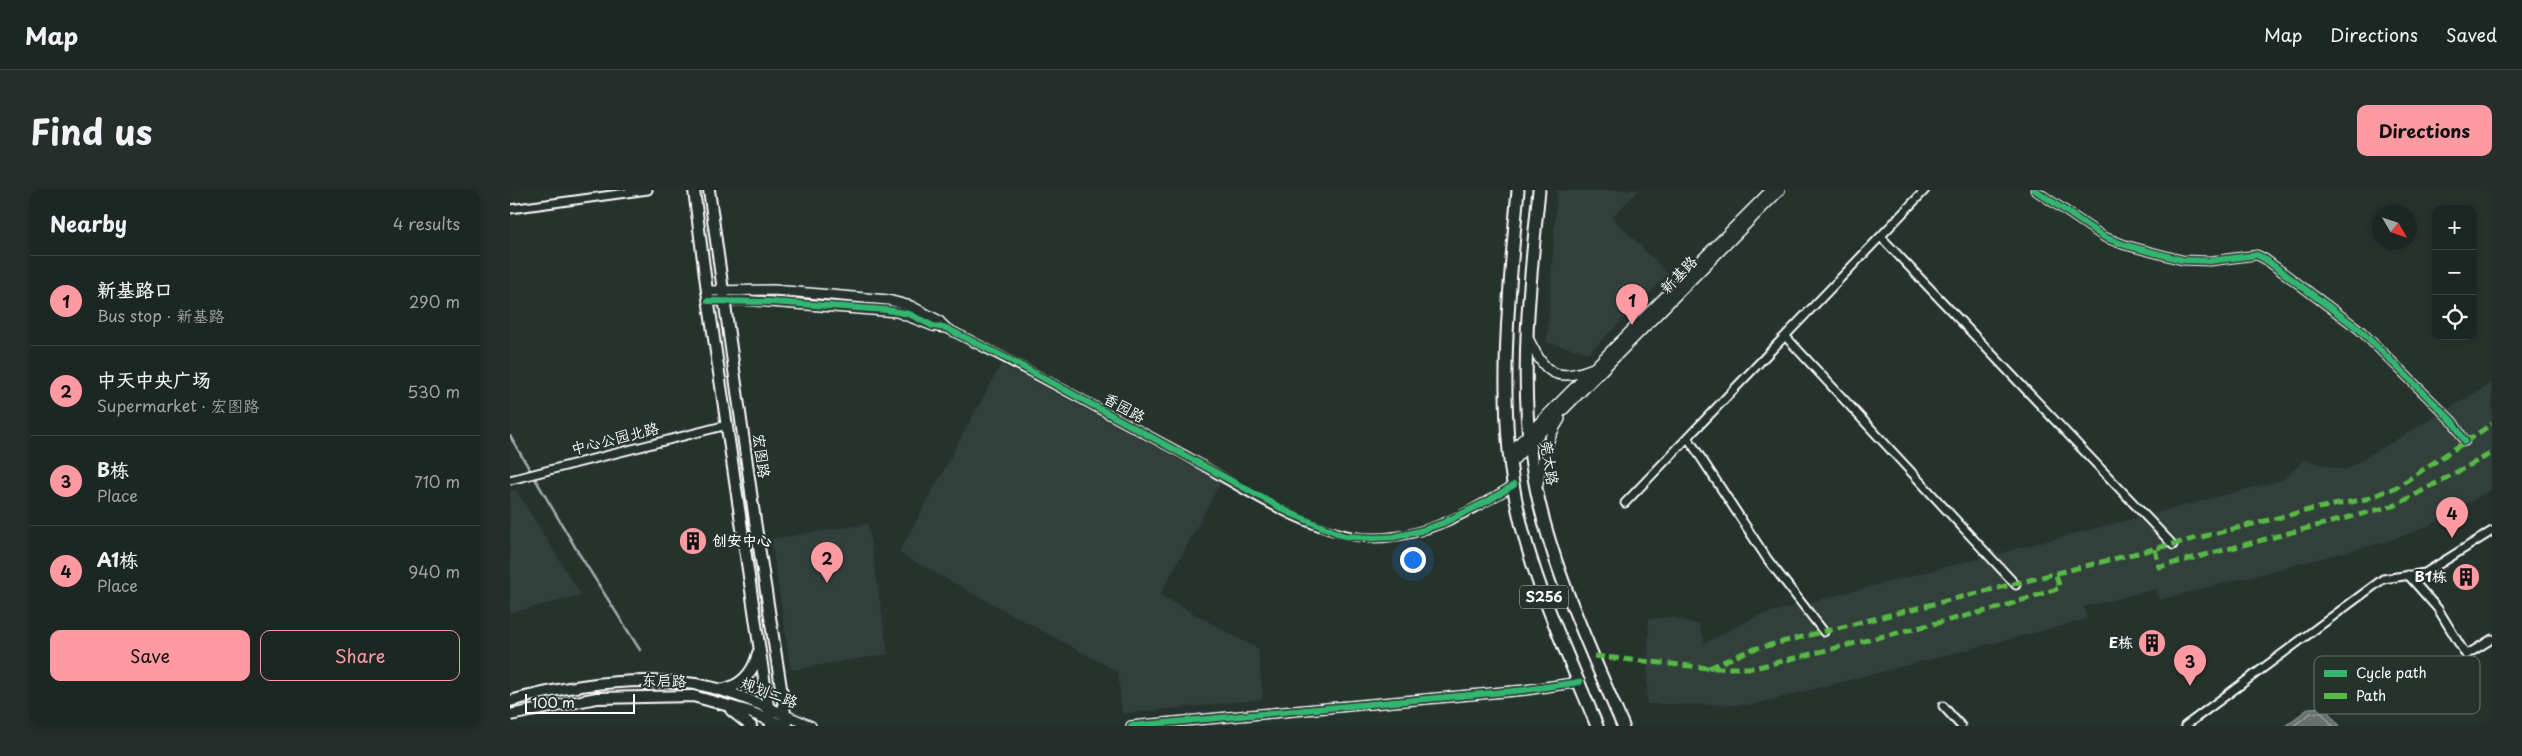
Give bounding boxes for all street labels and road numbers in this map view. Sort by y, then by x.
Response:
street label: 新基路 [1654,250,1702,298]
street label: 香园路 [1099,386,1150,428]
street label: 中心公园北路 [568,415,661,460]
street label: 宏图路 [748,432,777,480]
street label: 莞太路 [1536,439,1565,487]
road number: S256 [1520,586,1568,608]
street label: 东启路 [641,668,687,691]
street label: 规划二路 [737,670,802,713]

